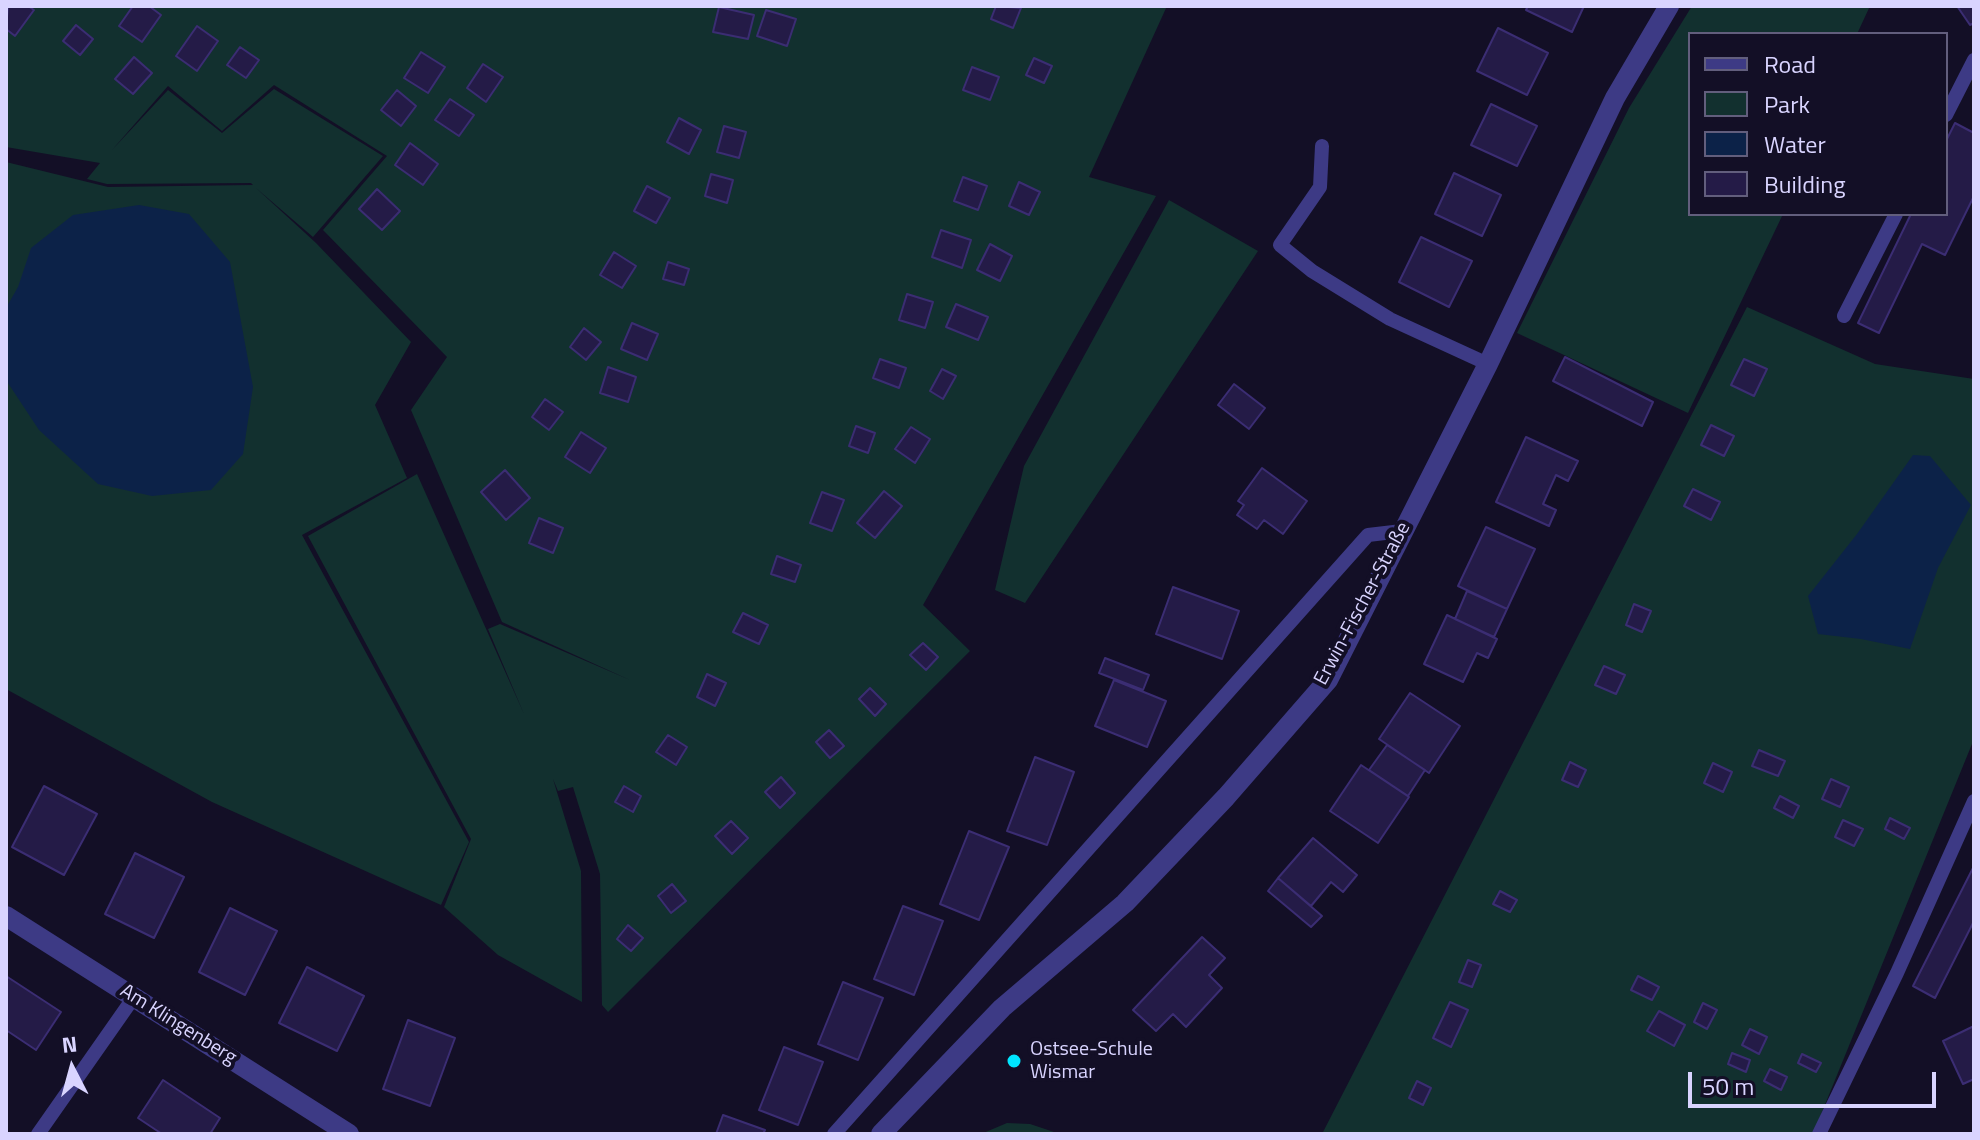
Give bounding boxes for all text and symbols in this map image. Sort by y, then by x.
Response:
legend [1688,32,1948,216]
text: Road [1764,46,1816,82]
text: Park [1764,86,1810,122]
text: Water [1764,126,1826,162]
text: Building [1764,166,1846,202]
street label: Erwin-Fischer-Straße [1310,518,1416,690]
street label: Am Klingenberg [115,980,241,1070]
text: N [60,1026,79,1062]
north arrow [32,1028,112,1108]
place label: Ostsee-Schule Wismar [1030,1038,1153,1085]
marker: Ostsee-Schule Wismar [1005,1052,1023,1070]
scale bar [1692,1056,1940,1106]
text: 50 m [1702,1068,1754,1104]

